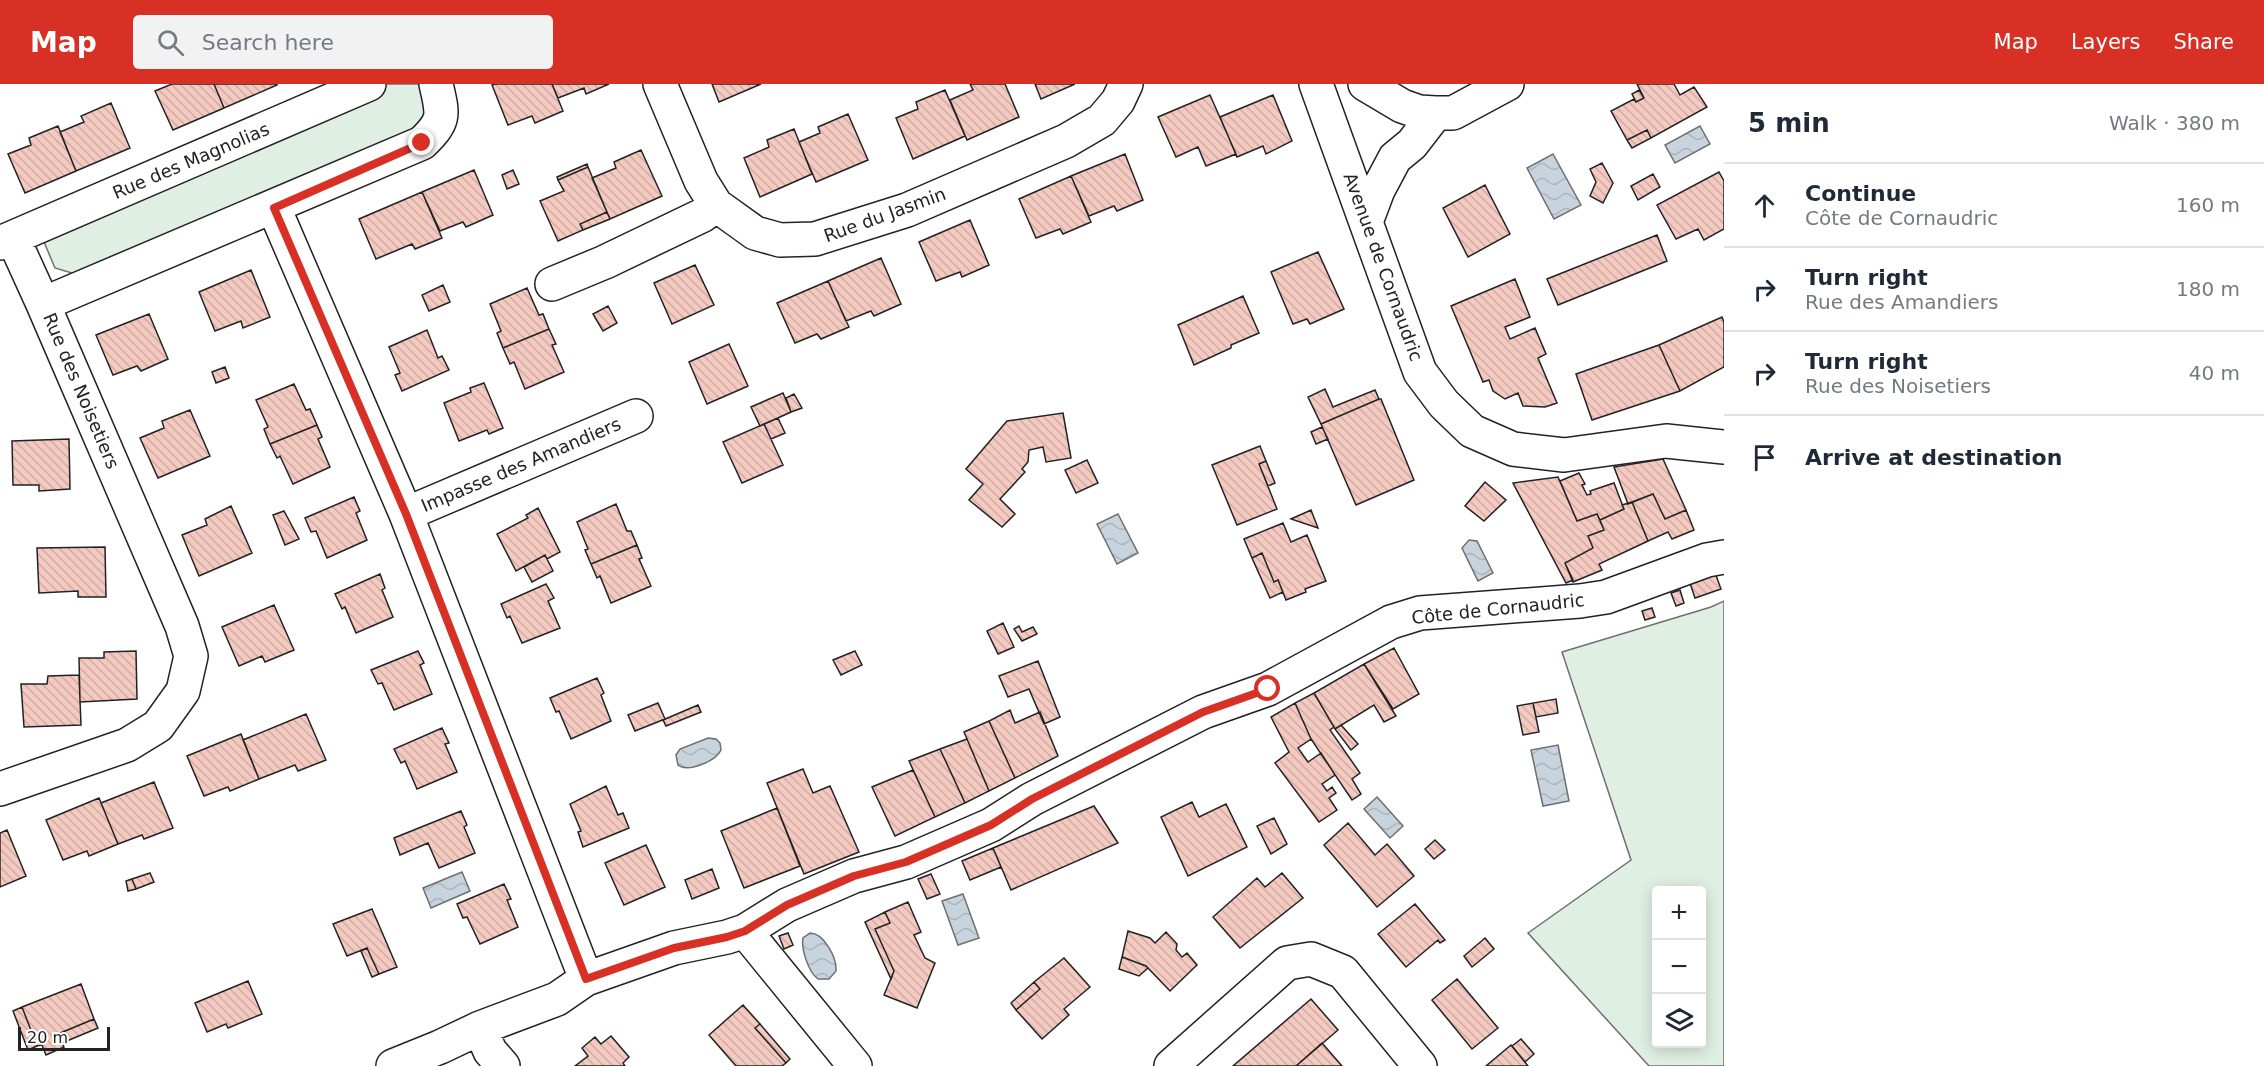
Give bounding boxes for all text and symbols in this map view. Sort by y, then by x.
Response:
search box [133,15,553,69]
text: Map [30,26,97,59]
icon: search [154,26,187,59]
text: Search here [202,30,334,55]
text: Map [1994,30,2038,54]
text: Layers [2071,30,2140,54]
text: Share [2173,30,2234,54]
text: 5 min [1748,108,1830,138]
text: Walk · 380 m [2109,111,2240,135]
street label: Rue des Magnolias [109,118,272,203]
route end [408,129,434,155]
street label: Avenue de Cornaudric [1340,170,1427,364]
text: Continue [1805,181,1916,206]
street label: Rue du Jasmin [821,183,949,246]
icon: ahead [1748,189,1781,222]
text: 160 m [2176,193,2240,217]
text: Côte de Cornaudric [1805,206,1998,230]
text: Turn right [1805,265,1928,290]
icon: right [1748,273,1781,306]
text: 180 m [2176,277,2240,301]
text: Rue des Amandiers [1805,290,1998,314]
street label: Rue des Noisetiers [39,310,124,472]
text: Turn right [1805,349,1928,374]
icon: right [1748,357,1781,390]
text: 40 m [2189,361,2240,385]
text: Rue des Noisetiers [1805,374,1991,398]
street label: Impasse des Amandiers [418,413,624,516]
icon: arrive [1748,441,1781,474]
text: Arrive at destination [1805,445,2062,470]
street label: Côte de Cornaudric [1410,589,1586,628]
route start [1254,675,1280,701]
map controls [1652,886,1706,1048]
button: + [1652,886,1706,940]
button: − [1652,940,1706,994]
button: layers [1652,994,1706,1048]
scale bar [18,1024,110,1052]
text: 20 m [27,1028,68,1047]

